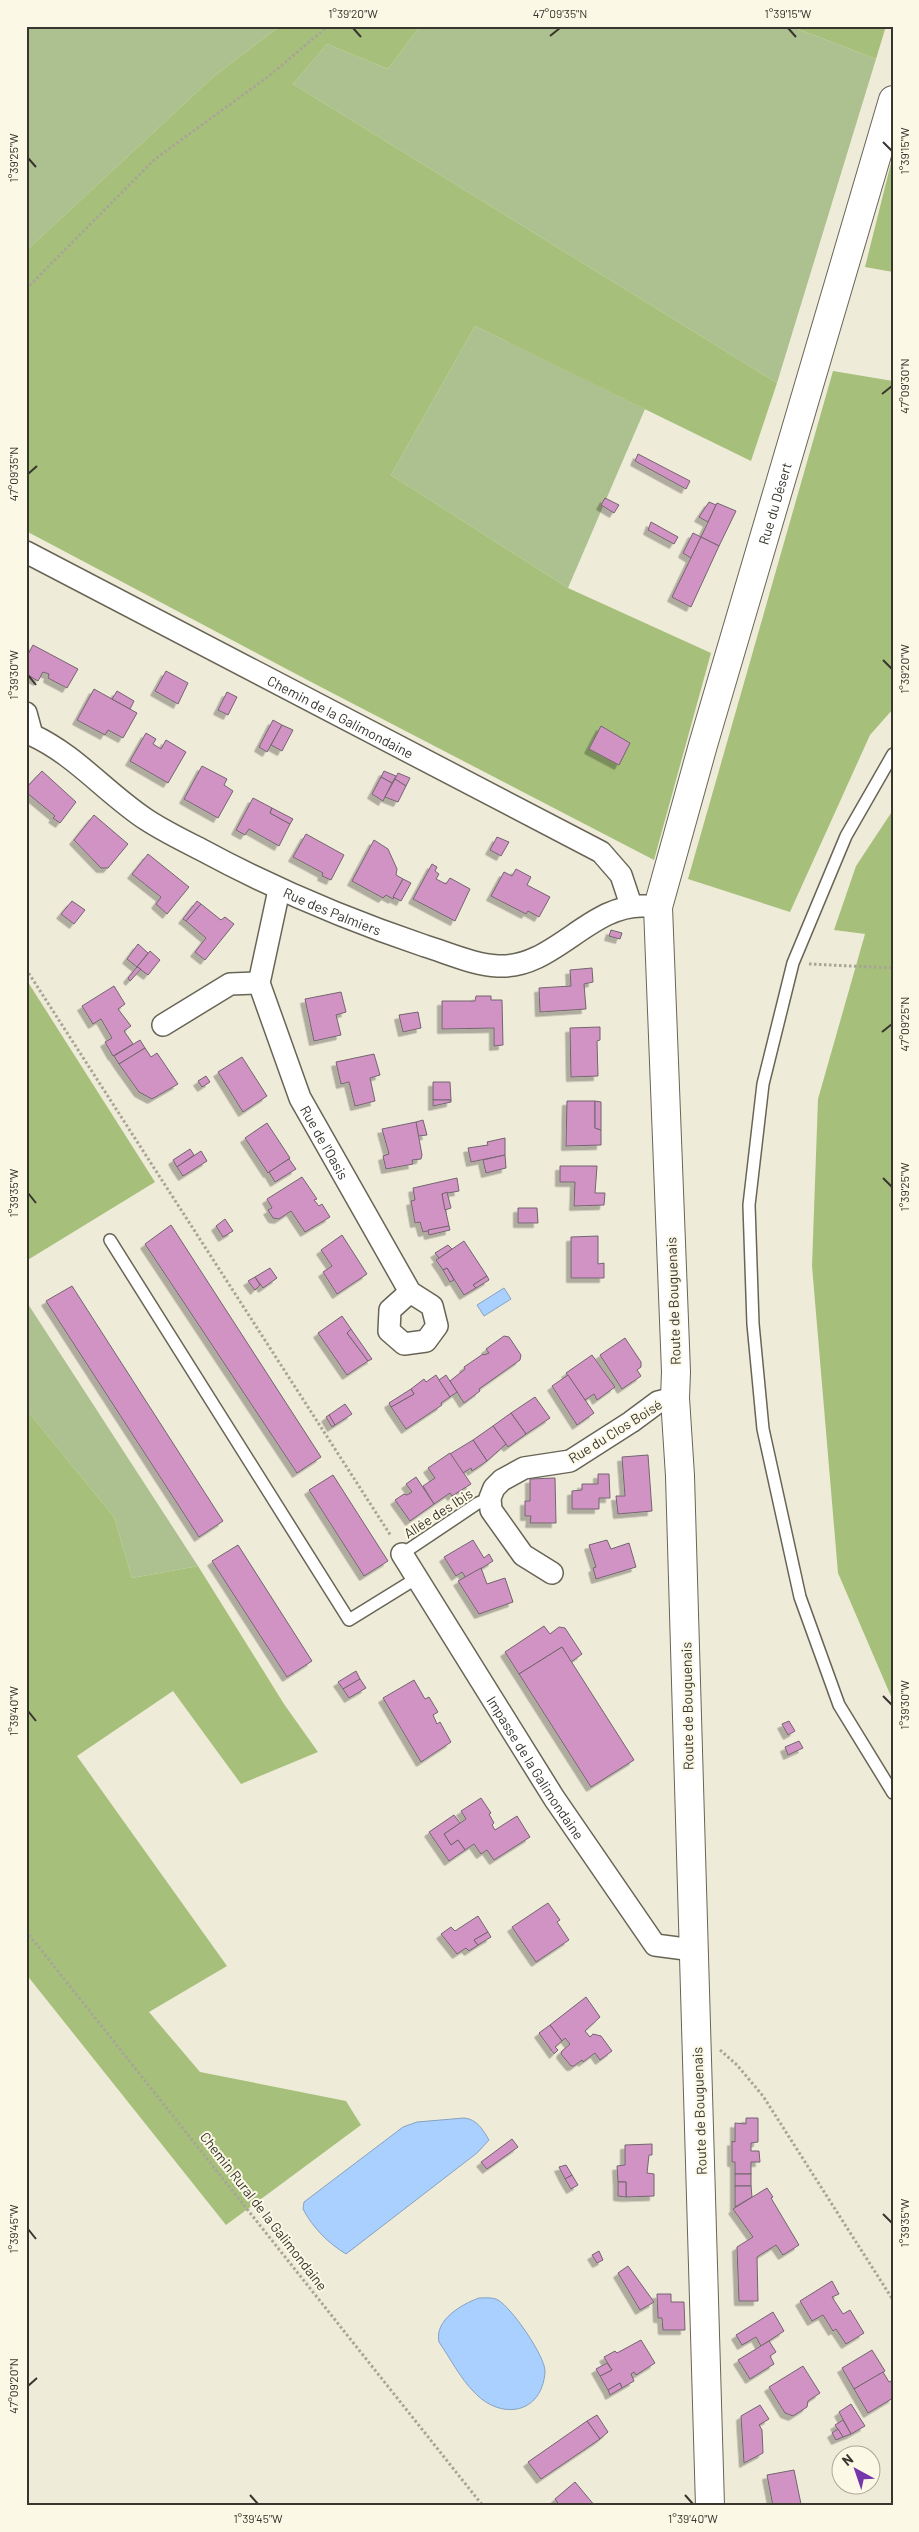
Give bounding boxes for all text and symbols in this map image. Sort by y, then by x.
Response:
text: 1°39'20"W [328,6,378,20]
text: 47°09'35"N [533,6,587,20]
text: 1°39'15"W [765,6,812,20]
text: 1°39'15"W [897,127,911,174]
text: 1°39'25"W [6,133,20,183]
text: 47°09'30"N [897,358,911,414]
text: 47°09'35"N [6,447,20,501]
street label: Rue du Désert [754,460,794,547]
text: 1°39'20"W [897,644,911,694]
text: 1°39'30"W [6,650,20,700]
street label: Chemin de la Galimondaine [265,671,417,761]
street label: Rue des Palmiers [281,883,384,938]
text: 47°09'25"N [897,997,911,1052]
street label: Rue de l'Oasis [297,1102,353,1182]
text: 1°39'25"W [897,1162,911,1212]
text: 1°39'35"W [6,1168,20,1217]
street label: Route de Bouguenais [662,1236,684,1365]
street label: Rue du Clos Boisé [565,1395,665,1467]
street label: Allée des Ibis [400,1484,476,1542]
street label: Route de Bouguenais [677,1642,697,1770]
text: 1°39'30"W [897,1680,911,1730]
text: 1°39'40"W [6,1686,20,1736]
street label: Impasse de la Galimondaine [484,1692,588,1842]
street label: Route de Bouguenais [688,2046,710,2175]
street label: Chemin Rural de la Galimondaine [197,2128,331,2294]
text: 1°39'35"W [897,2198,911,2247]
text: 1°39'45"W [6,2204,20,2254]
text: 47°09'20"N [6,2358,20,2414]
north arrow [832,2444,882,2494]
text: N [838,2450,856,2469]
text: 1°39'45"W [233,2511,283,2525]
text: 1°39'40"W [668,2511,718,2525]

